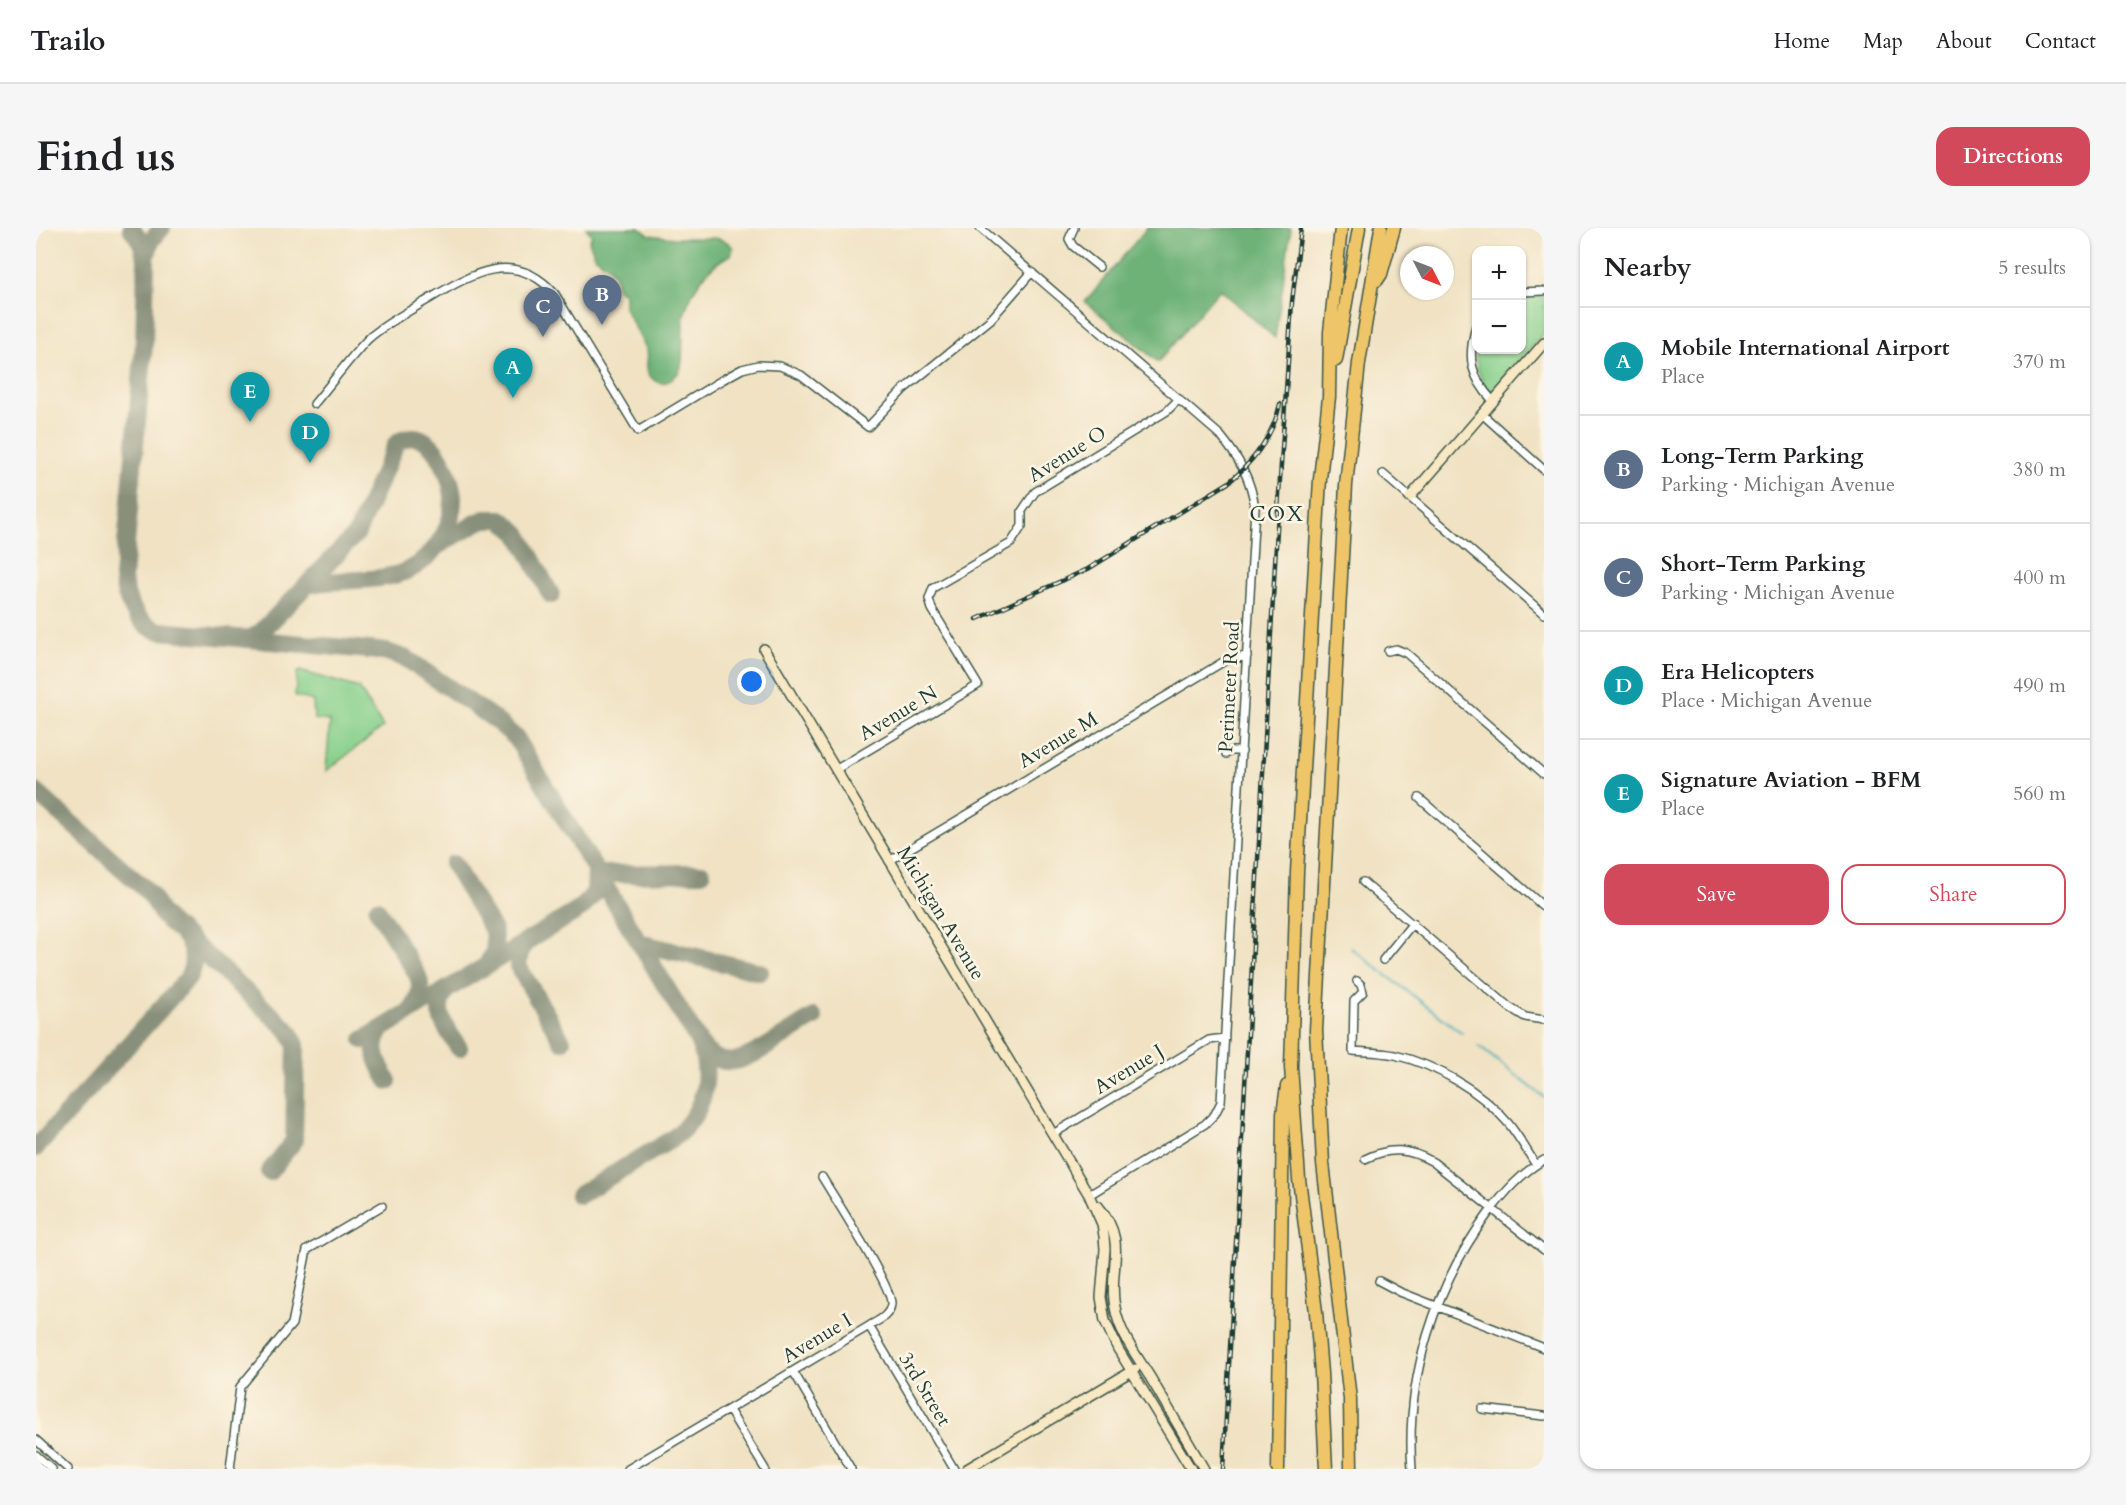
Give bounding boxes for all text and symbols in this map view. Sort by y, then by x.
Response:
text: Trailo [30,22,105,60]
text: Home [1774,27,1830,56]
text: Map [1863,27,1903,56]
text: About [1936,27,1992,56]
text: Contact [2025,27,2096,56]
button: Directions [1936,127,2090,186]
text: Find us [36,128,176,185]
north arrow [1400,246,1454,300]
map controls [1472,246,1526,354]
button: + [1472,246,1526,300]
text: Nearby [1604,250,1692,285]
text: 5 results [1998,254,2066,281]
pin: B [582,276,622,325]
pin: C [524,288,562,337]
button: − [1472,300,1526,354]
text: Mobile International Airport [1661,333,1950,363]
pin: A [494,348,532,398]
text: A [1616,348,1631,375]
text: 370 m [2013,348,2066,375]
text: Place [1661,363,1705,390]
pin: E [230,372,270,422]
pin: D [290,414,330,463]
street label: Avenue O [1023,419,1111,489]
text: Long-Term Parking [1661,441,1864,471]
text: B [1616,456,1631,483]
text: 380 m [2013,456,2066,483]
text: Parking · Michigan Avenue [1661,471,1895,498]
district label: COX [1249,500,1305,529]
text: Short-Term Parking [1661,549,1865,579]
text: C [1616,564,1631,591]
text: 400 m [2013,564,2066,591]
text: Parking · Michigan Avenue [1661,579,1895,606]
street label: Perimeter Road [1212,620,1246,754]
text: Era Helicopters [1661,657,1814,687]
your location [737,667,766,696]
text: D [1615,672,1632,699]
text: 490 m [2013,672,2066,699]
street label: Avenue N [854,679,942,747]
text: Place · Michigan Avenue [1661,687,1872,714]
street label: Avenue M [1013,705,1103,775]
text: Signature Aviation - BFM [1661,765,1921,795]
text: E [1617,780,1630,807]
text: 560 m [2013,780,2066,807]
text: Place [1661,795,1705,822]
street label: Michigan Avenue [890,841,992,985]
button: Save [1604,864,1829,925]
button: Share [1841,864,2066,925]
street label: Avenue J [1089,1038,1169,1100]
street label: Avenue I [777,1307,857,1369]
street label: 3rd Street [892,1347,958,1432]

